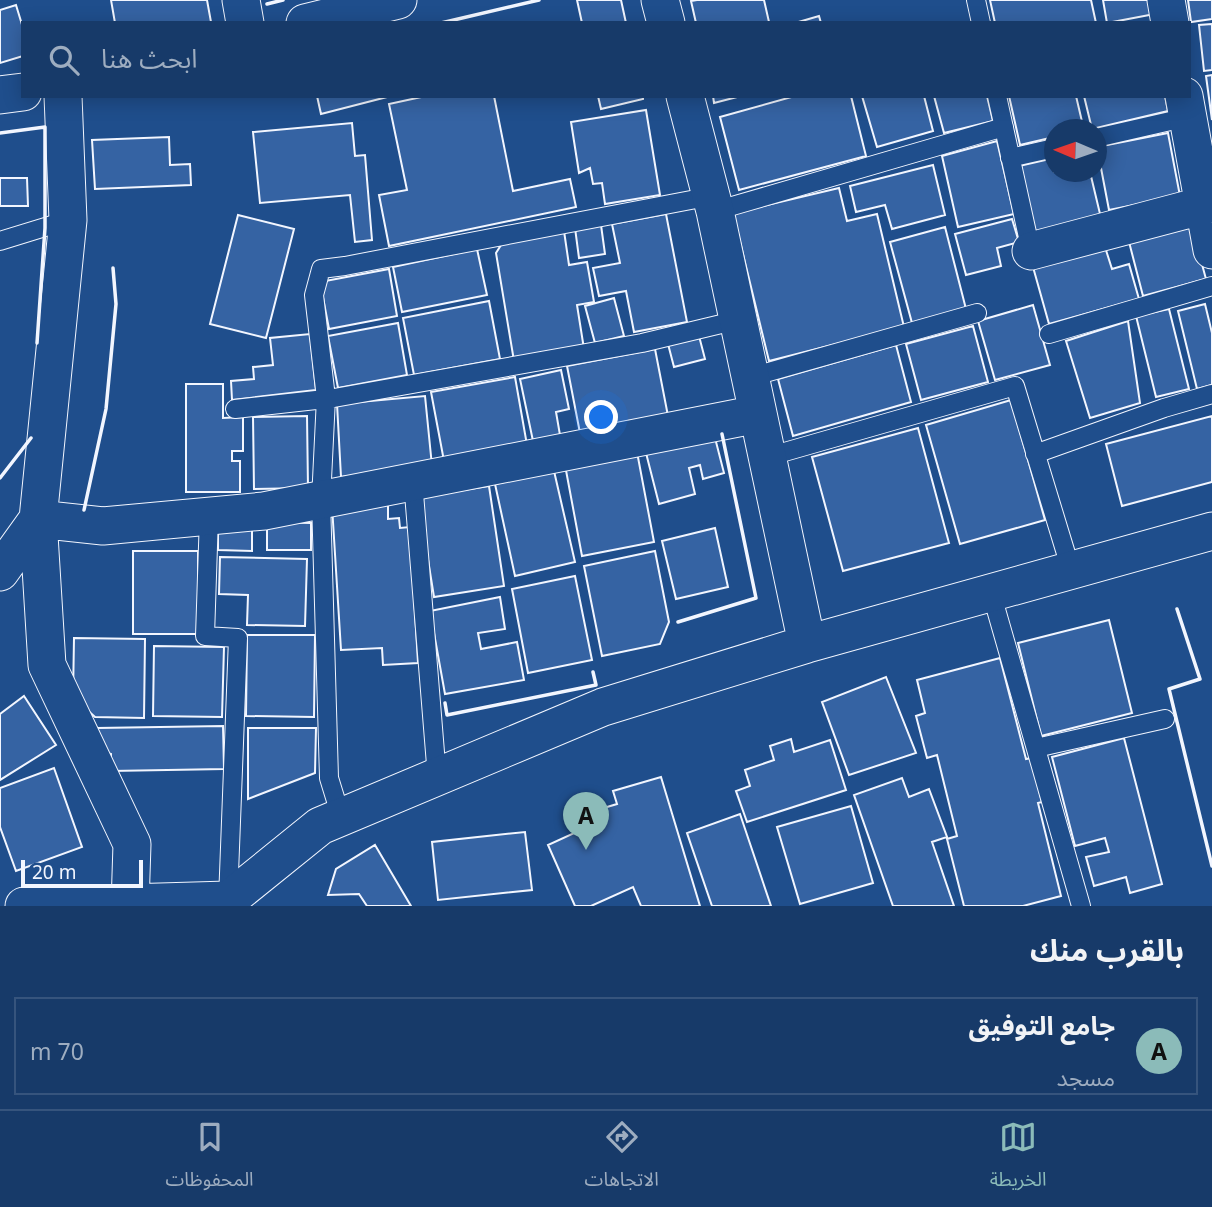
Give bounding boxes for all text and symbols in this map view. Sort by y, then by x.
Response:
search box [21,21,1191,98]
text: ابحث هنا [101,40,197,76]
icon: search [45,41,83,79]
north arrow [1044,119,1107,182]
your location [584,400,618,434]
pin: A [563,792,609,850]
scale bar [21,857,144,889]
text: 20 m [32,859,76,885]
text: بالقرب منك [1030,929,1184,970]
text: جامع التوفيق [969,1007,1115,1043]
text: 70 m [30,1035,84,1067]
text: A [1151,1035,1167,1067]
text: مسجد [1056,1061,1115,1093]
tab: المحفوظات [165,1118,254,1200]
tab: الاتجاهات [585,1118,659,1200]
tab: الخريطة [990,1118,1047,1200]

